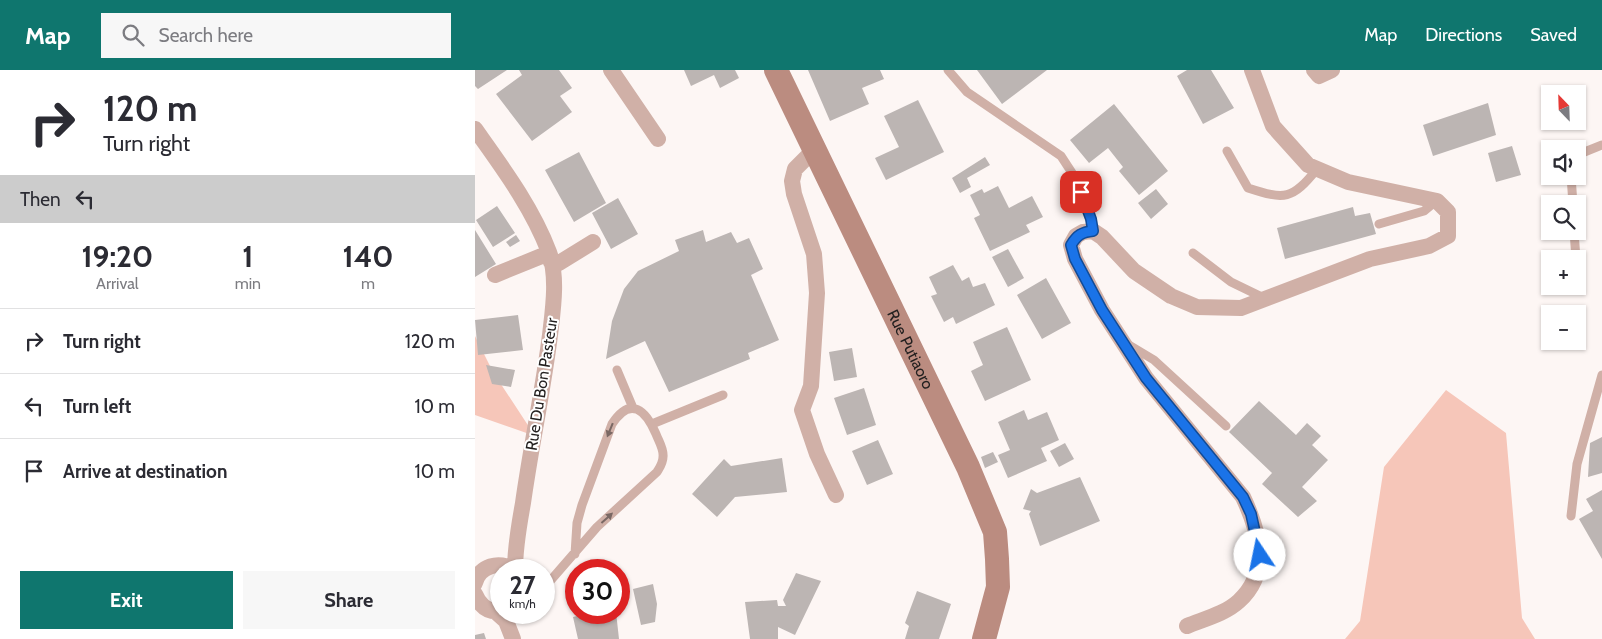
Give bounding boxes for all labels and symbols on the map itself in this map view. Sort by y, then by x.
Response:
north arrow [1541,85,1586,130]
pin [1060,171,1102,213]
street label: Rue Putiaoro [883,306,938,392]
street label: Rue Du Bon Pasteur [522,315,562,452]
one-way arrow [606,423,614,438]
one-way arrow [600,512,613,523]
position arrow [1233,528,1285,580]
speed limit sign: 30 [565,559,630,624]

